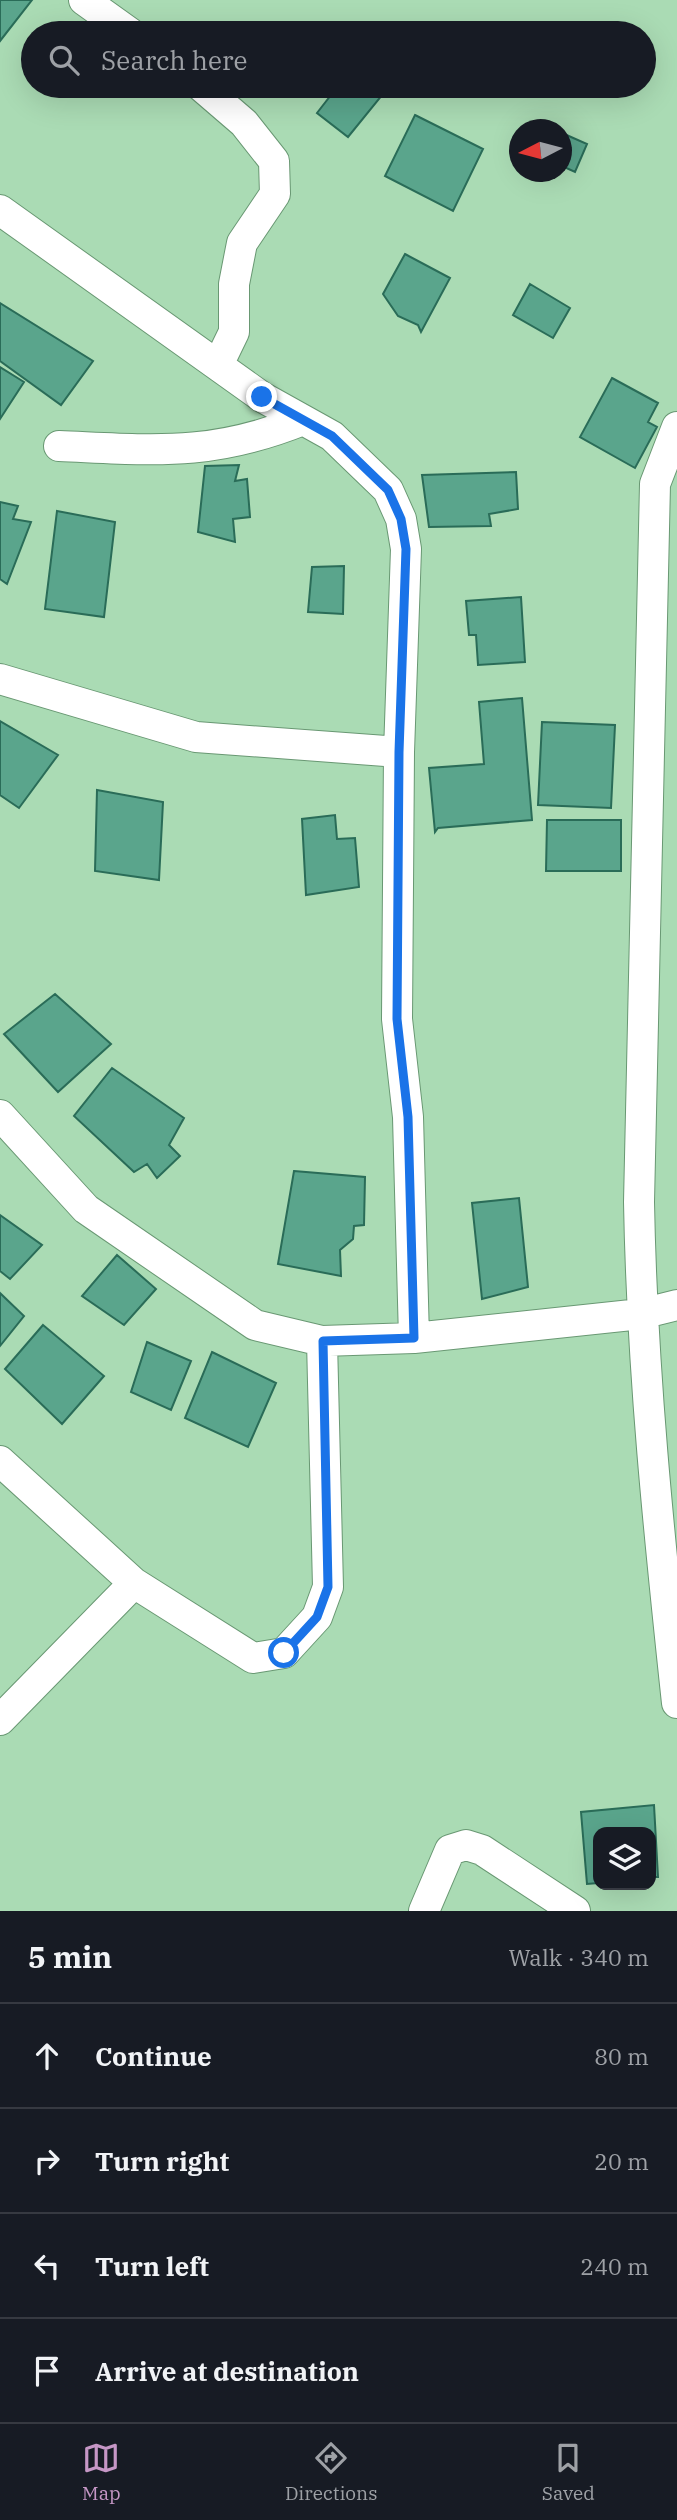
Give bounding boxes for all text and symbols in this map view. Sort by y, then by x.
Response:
search box [21,21,656,98]
icon: search [45,41,83,79]
text: Search here [101,43,247,77]
north arrow [509,119,572,182]
route end [246,381,277,412]
route start [268,1637,299,1668]
map controls [593,1827,656,1890]
button: layers [593,1827,656,1890]
text: 5 min [28,1937,112,1976]
text: Walk · 340 m [508,1942,649,1972]
icon: ahead [28,2037,66,2075]
text: Continue [95,2039,212,2073]
text: 80 m [594,2041,649,2071]
icon: right [28,2142,66,2180]
text: Turn right [95,2144,229,2178]
text: 20 m [594,2146,649,2176]
icon: left [28,2247,66,2285]
text: Turn left [95,2249,209,2283]
text: 240 m [580,2251,649,2281]
icon: arrive [28,2352,66,2390]
text: Arrive at destination [95,2354,359,2388]
tab: Map [82,2439,121,2505]
tab: Directions [285,2439,378,2505]
tab: Saved [542,2439,595,2505]

